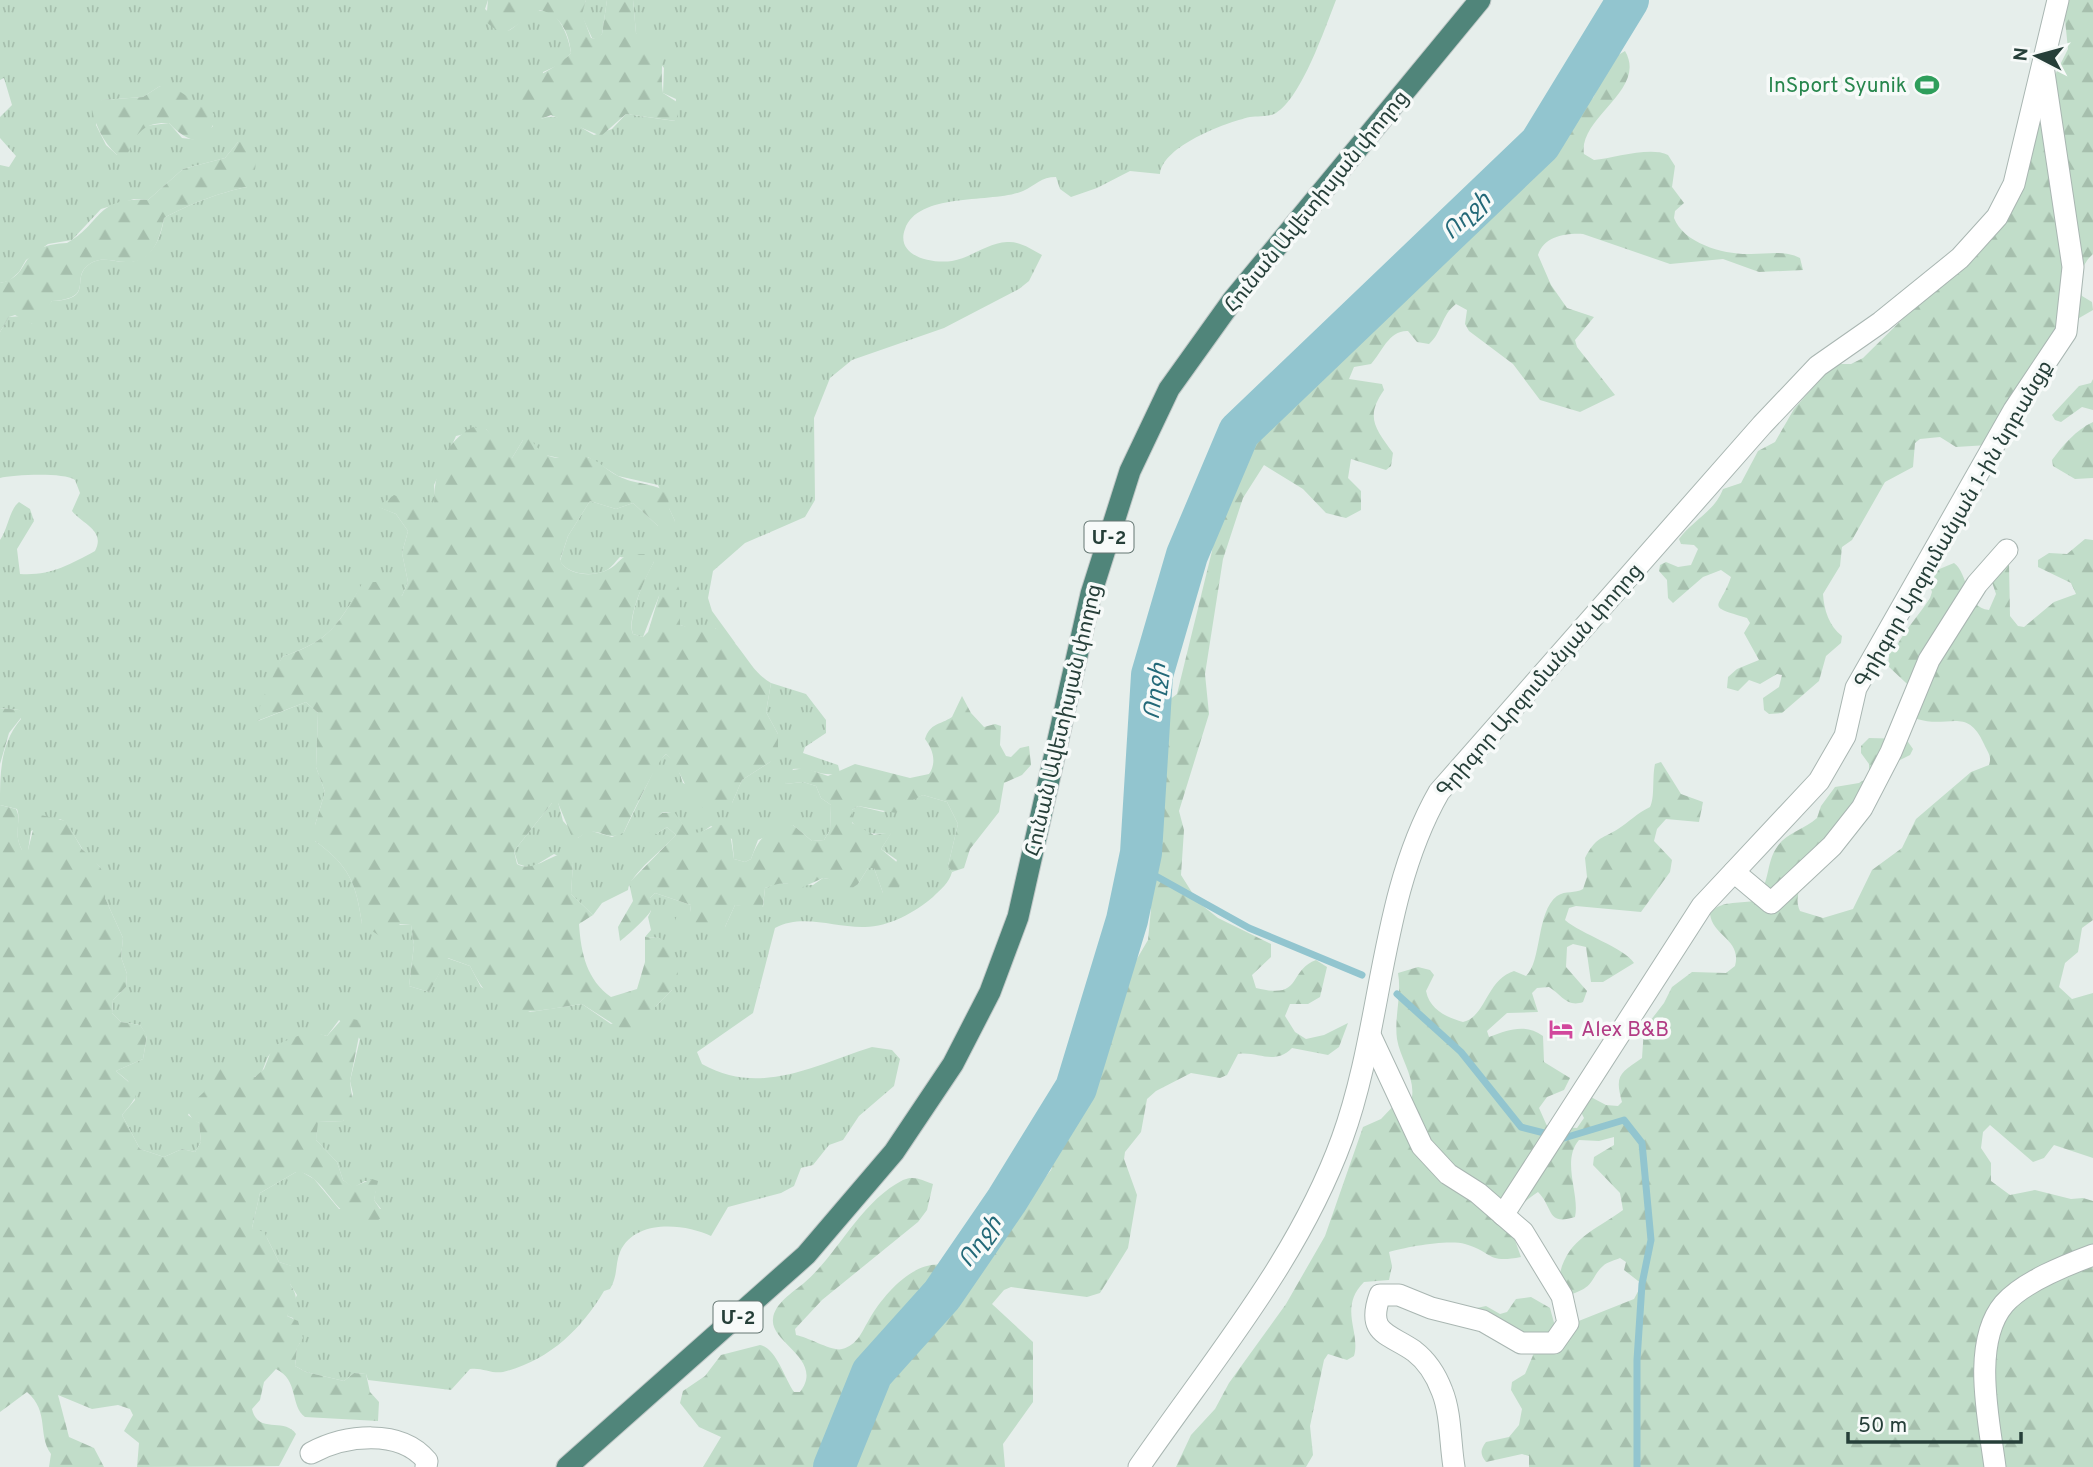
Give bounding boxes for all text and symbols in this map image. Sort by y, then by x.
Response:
north arrow [2002,21,2072,91]
text: N [2009,46,2035,62]
sports icon: InSport Syunik [1913,71,1941,99]
place label: InSport Syunik [1768,73,1907,100]
street label: Հունան Ավետիսյան փողոց [1219,85,1415,319]
water label: Ողջի [1437,186,1498,247]
street label: Գրիգոր Արզումանյան 1-ին նրբանցք [1849,356,2060,694]
road number: Մ-2 [1084,522,1134,552]
street label: Գրիգոր Արզումանյան փողոց [1431,558,1649,804]
street label: Հունան Ավետիսյան փողոց [1020,582,1109,859]
water label: Ողջի [1139,661,1174,721]
hotel icon: Alex B&B [1547,1015,1575,1043]
place label: Alex B&B [1581,1017,1669,1044]
water label: Ողջի [953,1211,1009,1274]
road number: Մ-2 [714,1302,762,1332]
scale bar [1848,1400,2021,1444]
text: 50 m [1858,1413,1907,1440]

